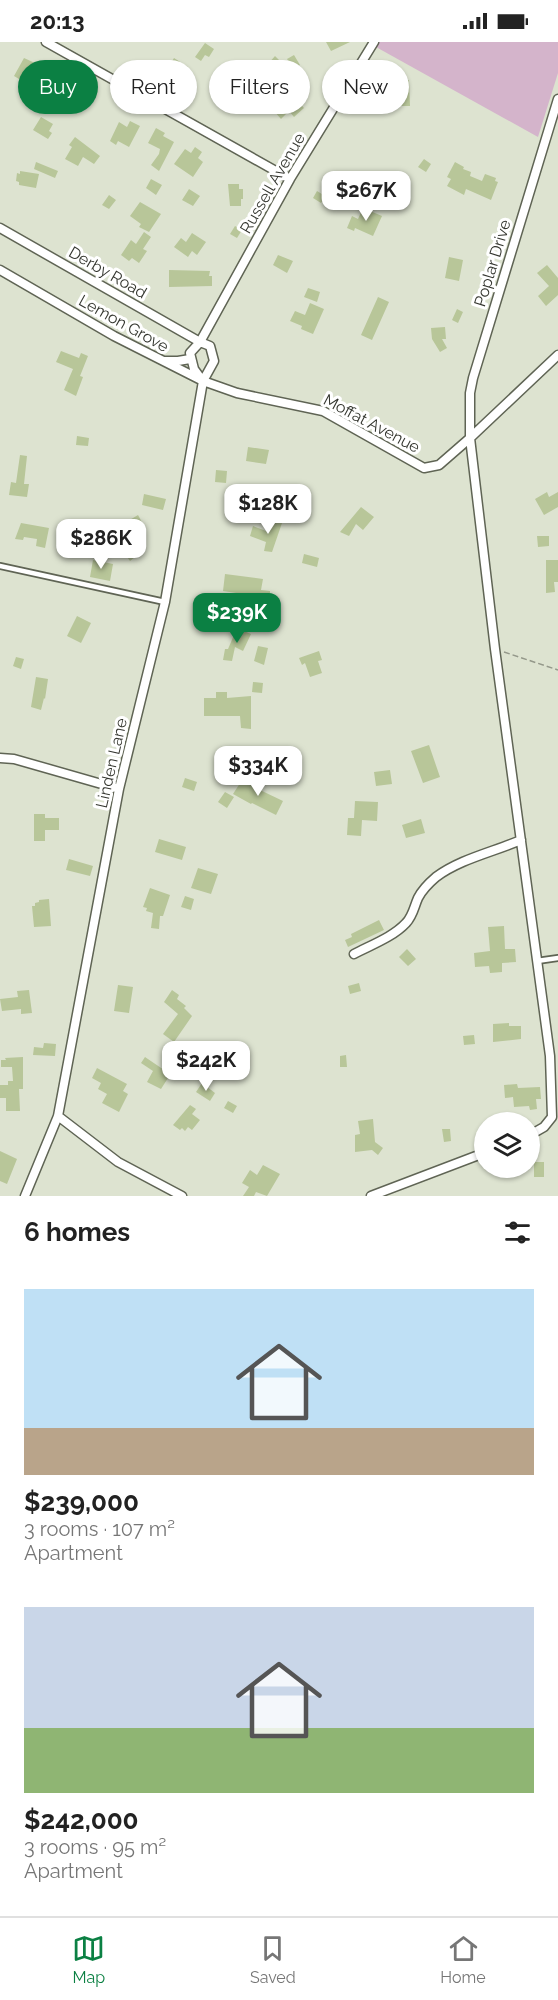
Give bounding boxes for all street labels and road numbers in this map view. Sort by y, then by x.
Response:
street label: Russell Avenue [236,130,309,237]
street label: Poplar Drive [470,217,515,309]
street label: Derby Road [65,243,150,302]
street label: Lemon Grove [75,291,172,356]
street label: Moffat Avenue [320,390,423,457]
street label: Linden Lane [92,716,131,810]

